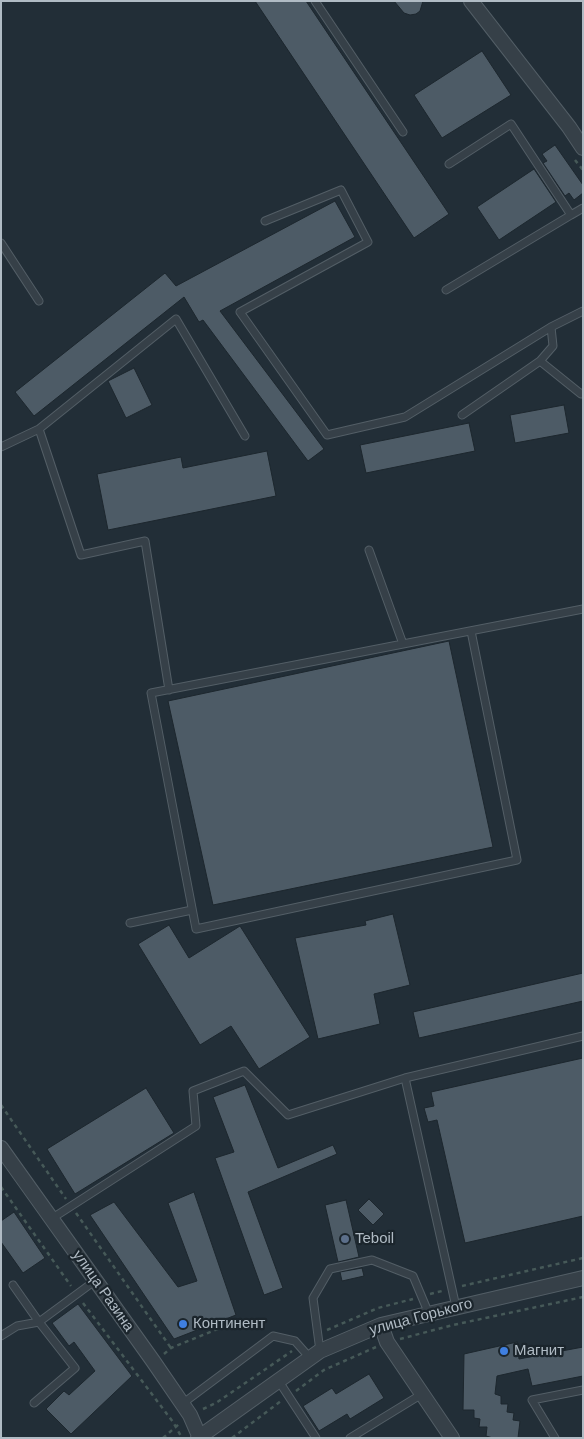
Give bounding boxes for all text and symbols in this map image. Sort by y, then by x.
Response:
place label: Teboil [355,1230,394,1248]
marker: Teboil [339,1233,351,1245]
street label: улица Разина [68,1247,138,1335]
street label: улица Горького [368,1295,474,1339]
place label: Континент [193,1315,265,1333]
marker: Континент [177,1318,189,1330]
place label: Магнит [514,1342,564,1360]
marker: Магнит [498,1345,510,1357]

